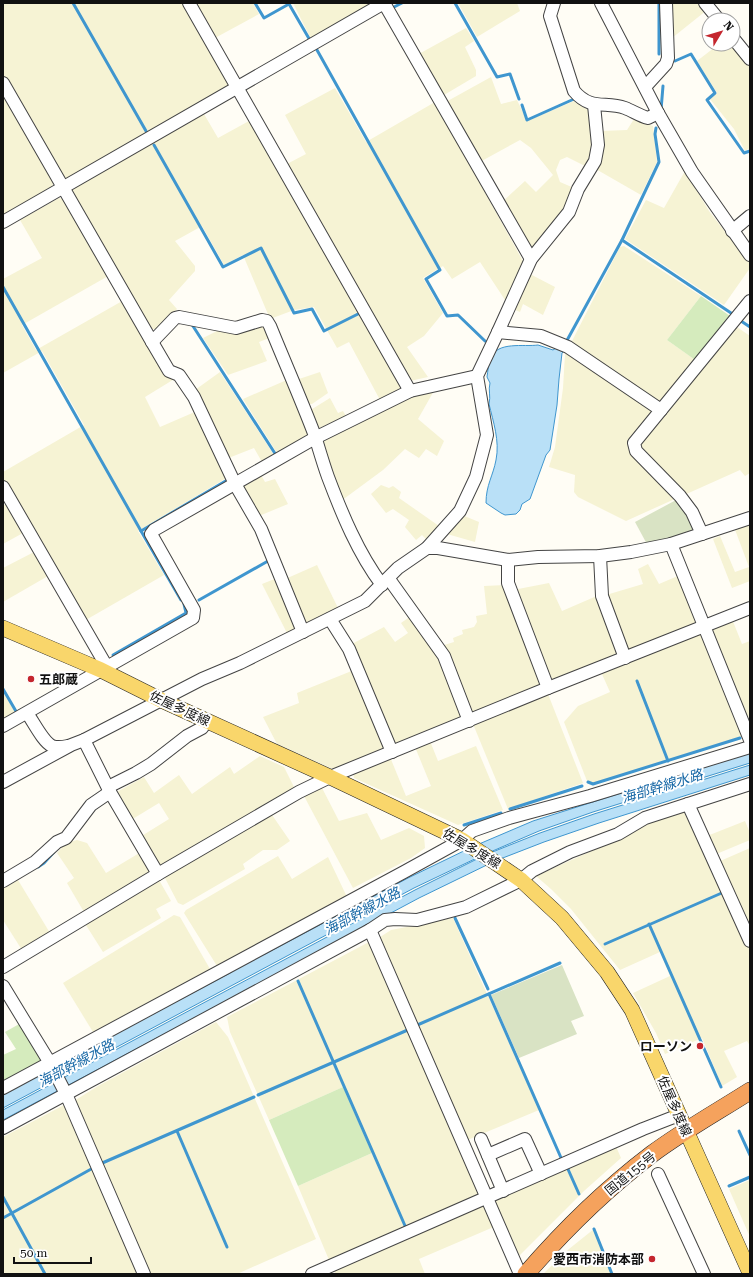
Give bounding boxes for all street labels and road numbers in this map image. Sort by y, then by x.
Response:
street label: 佐屋多度線 [147,688,212,729]
street label: 佐屋多度線 [440,825,503,872]
street label: 佐屋多度線 [654,1073,695,1139]
street label: 国道155号 [602,1148,659,1198]

